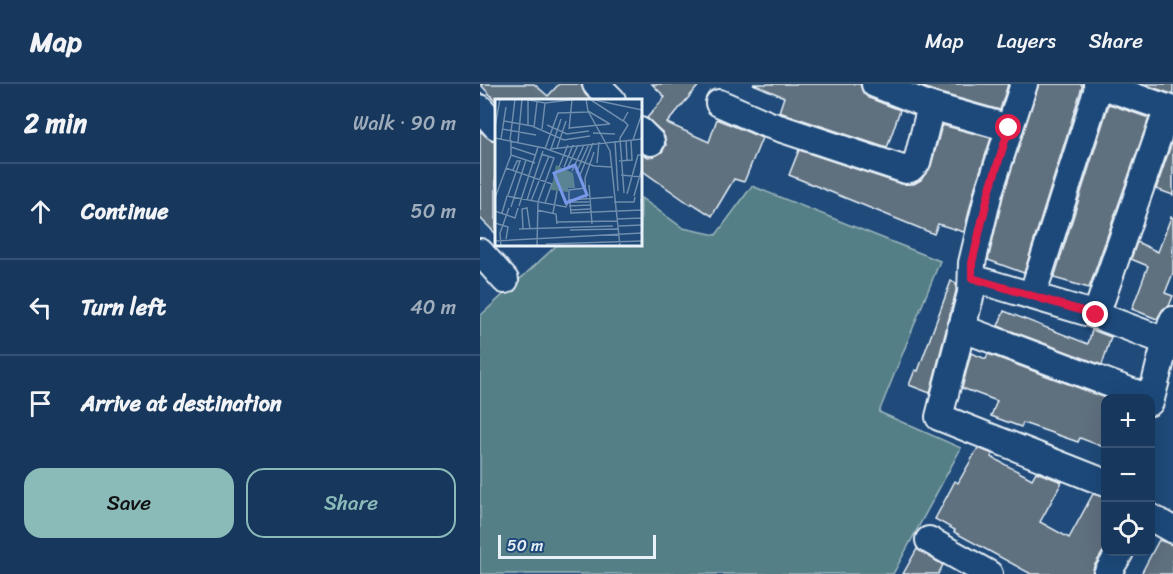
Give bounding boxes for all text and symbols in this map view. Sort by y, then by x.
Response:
text: Map [30,17,82,66]
text: Map [925,22,964,60]
text: Layers [997,22,1056,60]
text: Share [1089,22,1143,60]
inset map [495,99,642,246]
text: 2 min [24,100,87,146]
text: Walk · 90 m [353,106,456,141]
route start [995,114,1021,140]
text: Continue [81,192,169,231]
text: 50 m [411,194,456,229]
icon: ahead [24,195,57,228]
text: Turn left [81,288,166,327]
text: 40 m [410,290,456,325]
icon: left [24,291,57,324]
route end [1082,301,1108,327]
text: Arrive at destination [81,384,282,423]
icon: arrive [24,387,57,420]
map controls [1101,394,1155,556]
button: + [1101,394,1155,448]
button: − [1101,448,1155,502]
button: Save [24,468,234,538]
button: Share [246,468,456,538]
button: locate [1101,502,1155,556]
text: 50 m [507,531,543,560]
scale bar [498,532,656,560]

